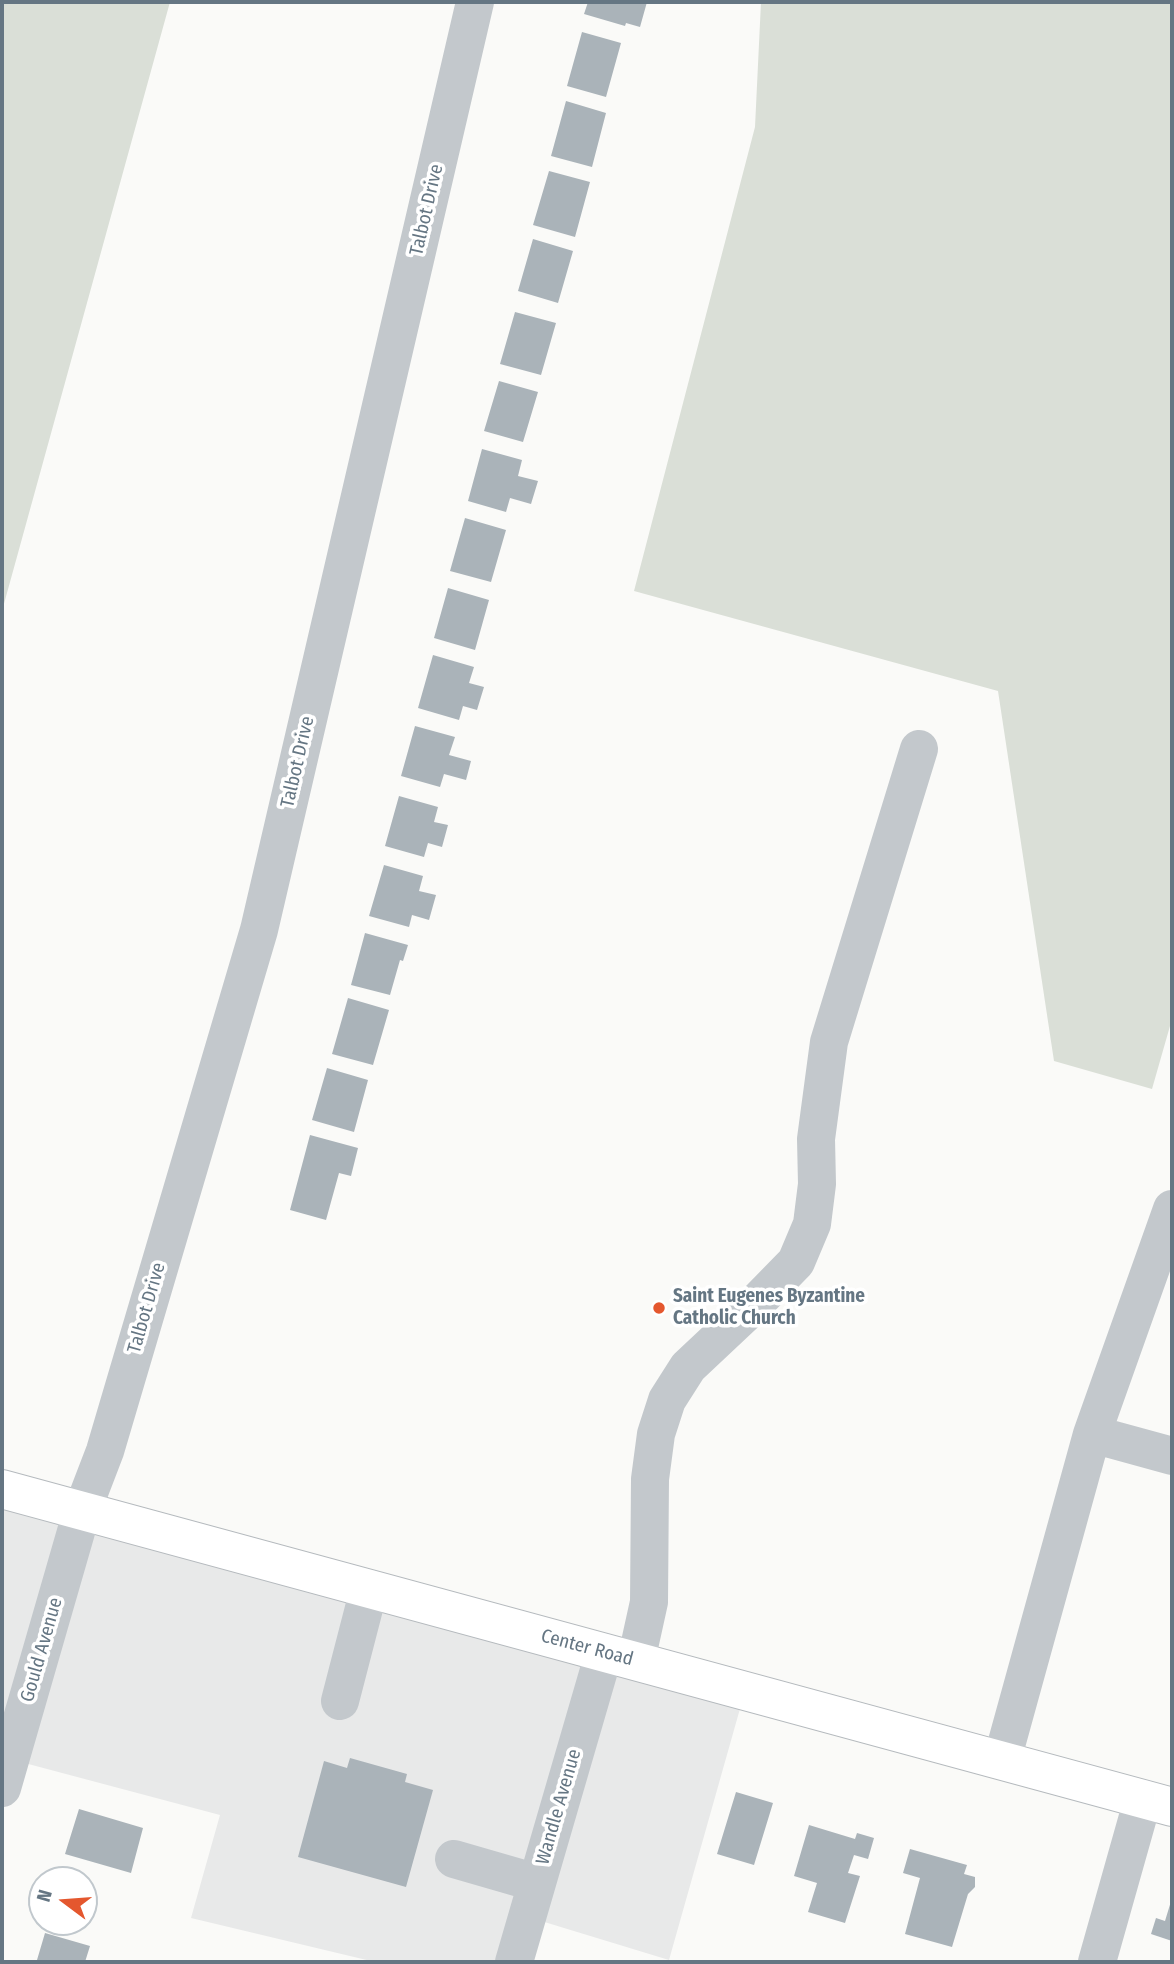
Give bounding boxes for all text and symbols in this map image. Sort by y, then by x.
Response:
street label: Talbot Drive [405,162,449,258]
street label: Talbot Drive [276,714,320,810]
street label: Talbot Drive [123,1260,171,1356]
place label: Saint Eugenes Byzantine Catholic Church [673,1286,865,1330]
marker: Saint Eugenes Byzantine Catholic Church [651,1300,667,1316]
street label: Gould Avenue [16,1595,68,1705]
street label: Center Road [538,1625,636,1671]
street label: Wandle Avenue [532,1747,586,1867]
north arrow [28,1866,98,1936]
text: N [32,1887,57,1904]

